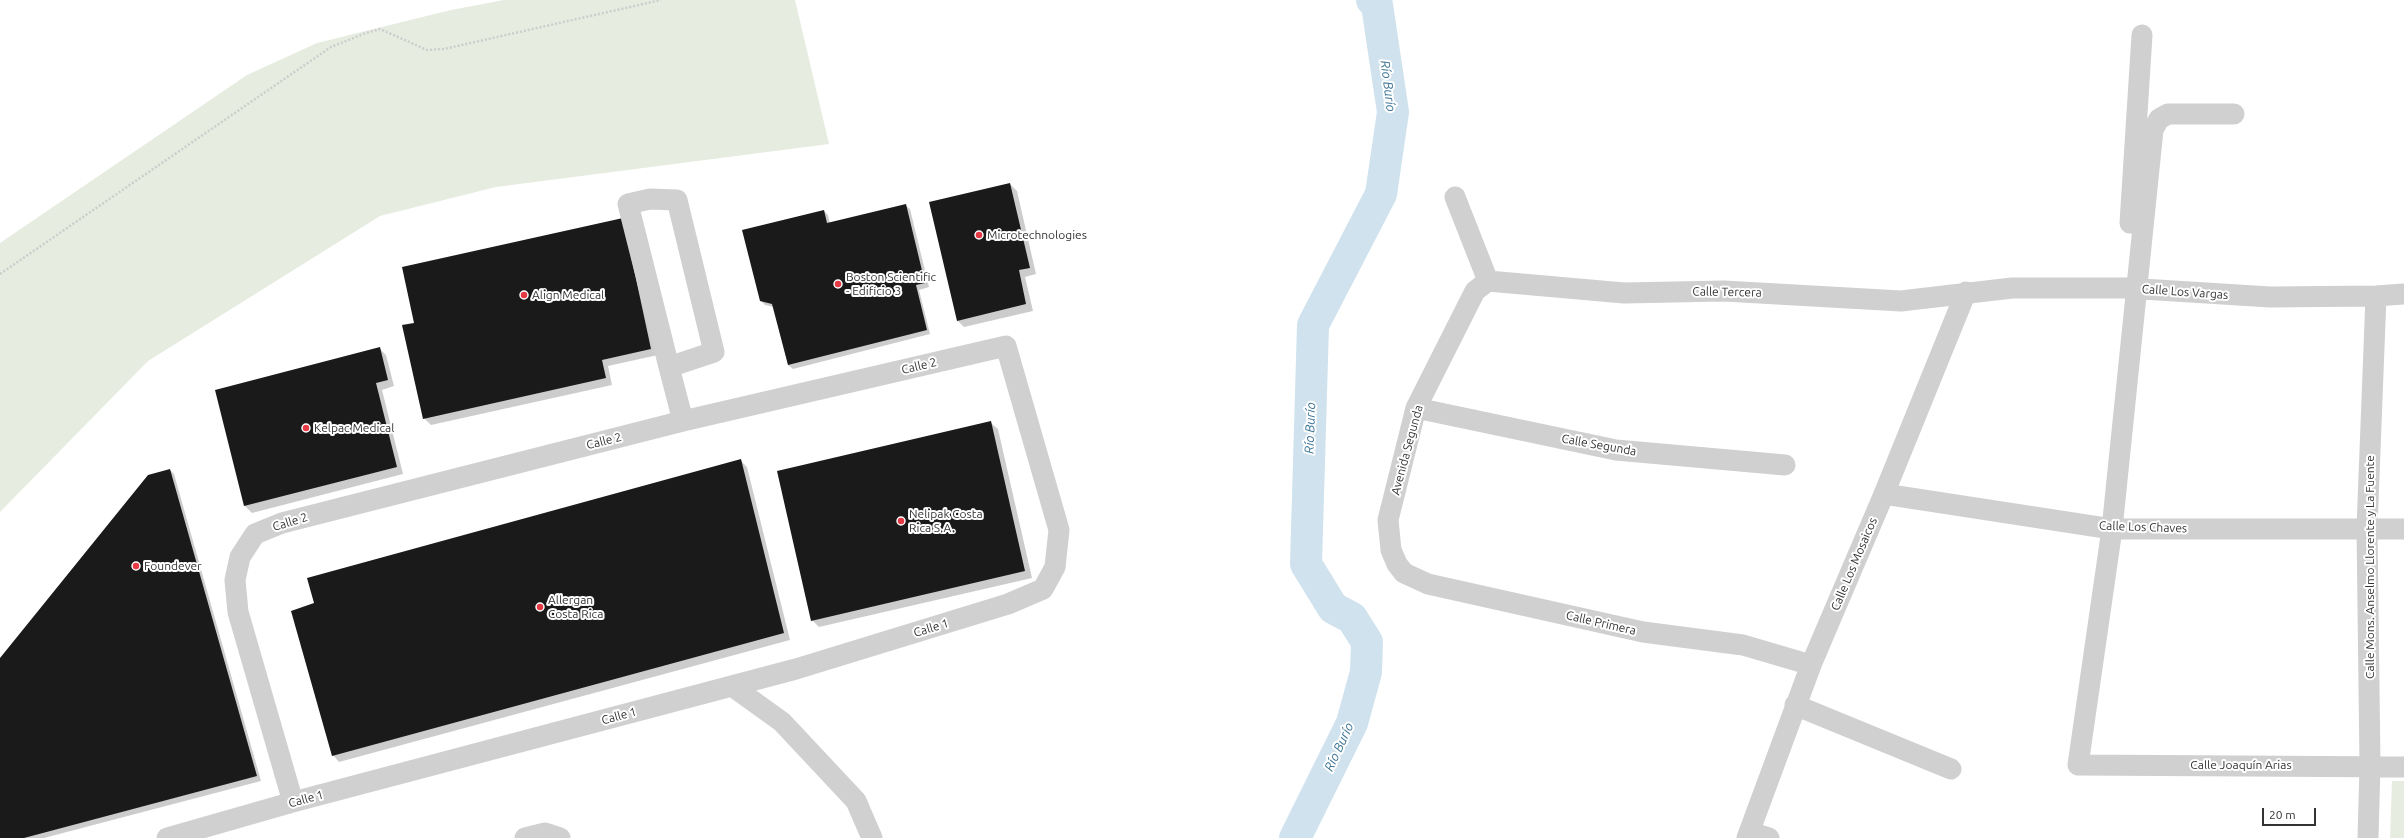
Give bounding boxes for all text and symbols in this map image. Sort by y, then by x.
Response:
water label: Río Burío [1377,59,1399,113]
place label: Microtechnologies [987,228,1087,242]
marker: Microtechnologies [974,230,984,240]
place label: Boston Scientific - Edificio 3 [846,270,936,298]
marker: Boston Scientific - Edificio 3 [833,279,843,289]
street label: Calle Los Vargas [2141,282,2229,302]
street label: Calle Tercera [1692,284,1762,300]
place label: Align Medical [532,288,604,302]
marker: Align Medical [519,290,529,300]
street label: Calle 2 [900,355,938,377]
water label: Río Burío [1301,402,1319,454]
street label: Avenida Segunda [1388,403,1426,497]
place label: Kelpac Medical [314,421,394,435]
marker: Kelpac Medical [301,423,311,433]
street label: Calle 2 [585,430,623,452]
street label: Calle Segunda [1560,431,1638,459]
street label: Calle Mons. Anselmo Llorente y La Fuente [2363,455,2377,679]
place label: Nelipak Costa Rica S.A. [909,507,983,535]
street label: Calle 2 [271,510,309,534]
street label: Calle Los Mosaicos [1828,515,1880,613]
marker: Nelipak Costa Rica S.A. [896,516,906,526]
street label: Calle Los Chaves [2099,518,2187,536]
place label: Foundever [144,559,202,573]
marker: Foundever [131,561,141,571]
place label: Allergan Costa Rica [548,593,603,621]
marker: Allergan Costa Rica [535,602,545,612]
street label: Calle Primera [1565,608,1637,638]
street label: Calle 1 [912,616,950,640]
street label: Calle 1 [600,704,638,728]
water label: Río Burío [1321,720,1357,774]
street label: Calle Joaquín Arias [2190,758,2292,772]
street label: Calle 1 [287,787,325,811]
scale bar [2264,800,2318,826]
text: 20 m [2269,808,2296,821]

